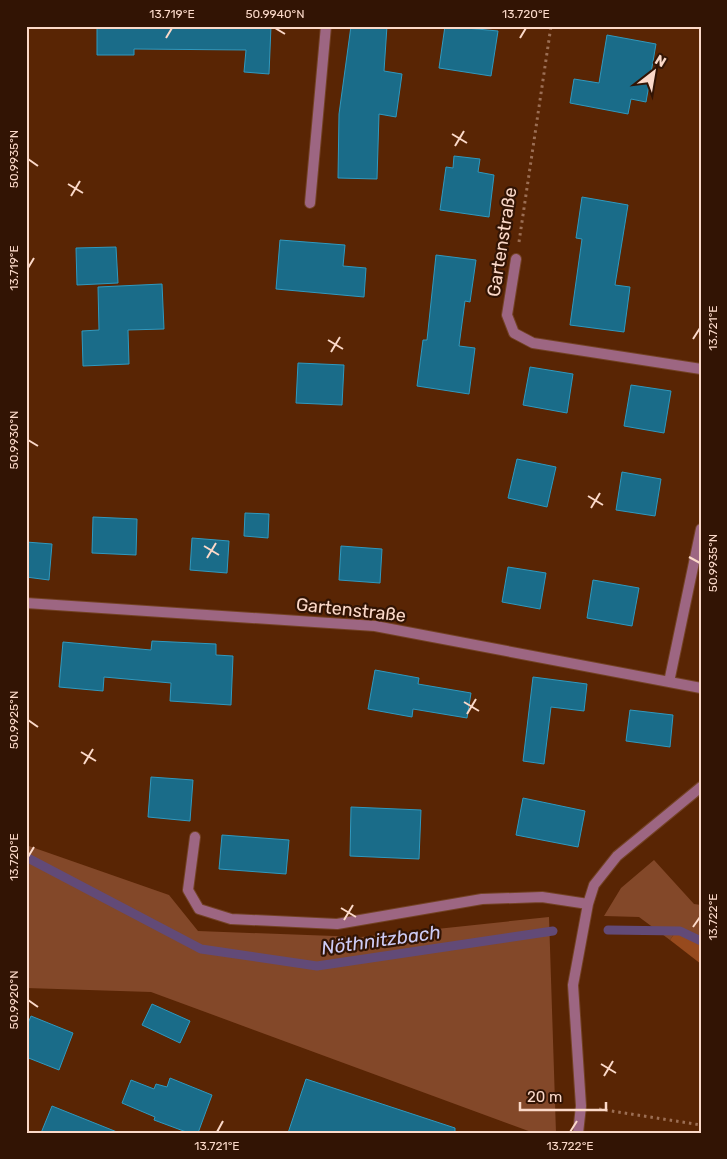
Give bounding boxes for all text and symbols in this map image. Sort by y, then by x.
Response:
text: 13.719°E [149,7,195,21]
text: 50.9940°N [245,7,305,21]
text: 13.720°E [502,7,550,21]
north arrow [630,48,680,98]
text: N [652,51,669,71]
text: 50.9935°N [7,130,21,188]
street label: Gartenstraße [482,186,522,298]
text: 13.719°E [7,245,21,291]
text: 13.721°E [706,305,720,351]
text: 50.9930°N [7,411,21,469]
text: 50.9935°N [706,534,720,592]
street label: Gartenstraße [295,593,407,627]
text: 50.9925°N [7,691,21,749]
text: 13.720°E [7,833,21,881]
text: 13.722°E [706,893,720,941]
water label: Nöthnitzbach [320,920,442,960]
text: 50.9920°N [7,971,21,1029]
scale bar [520,1079,606,1111]
text: 20 m [527,1088,562,1106]
text: 13.721°E [194,1139,240,1153]
text: 13.722°E [546,1139,594,1153]

